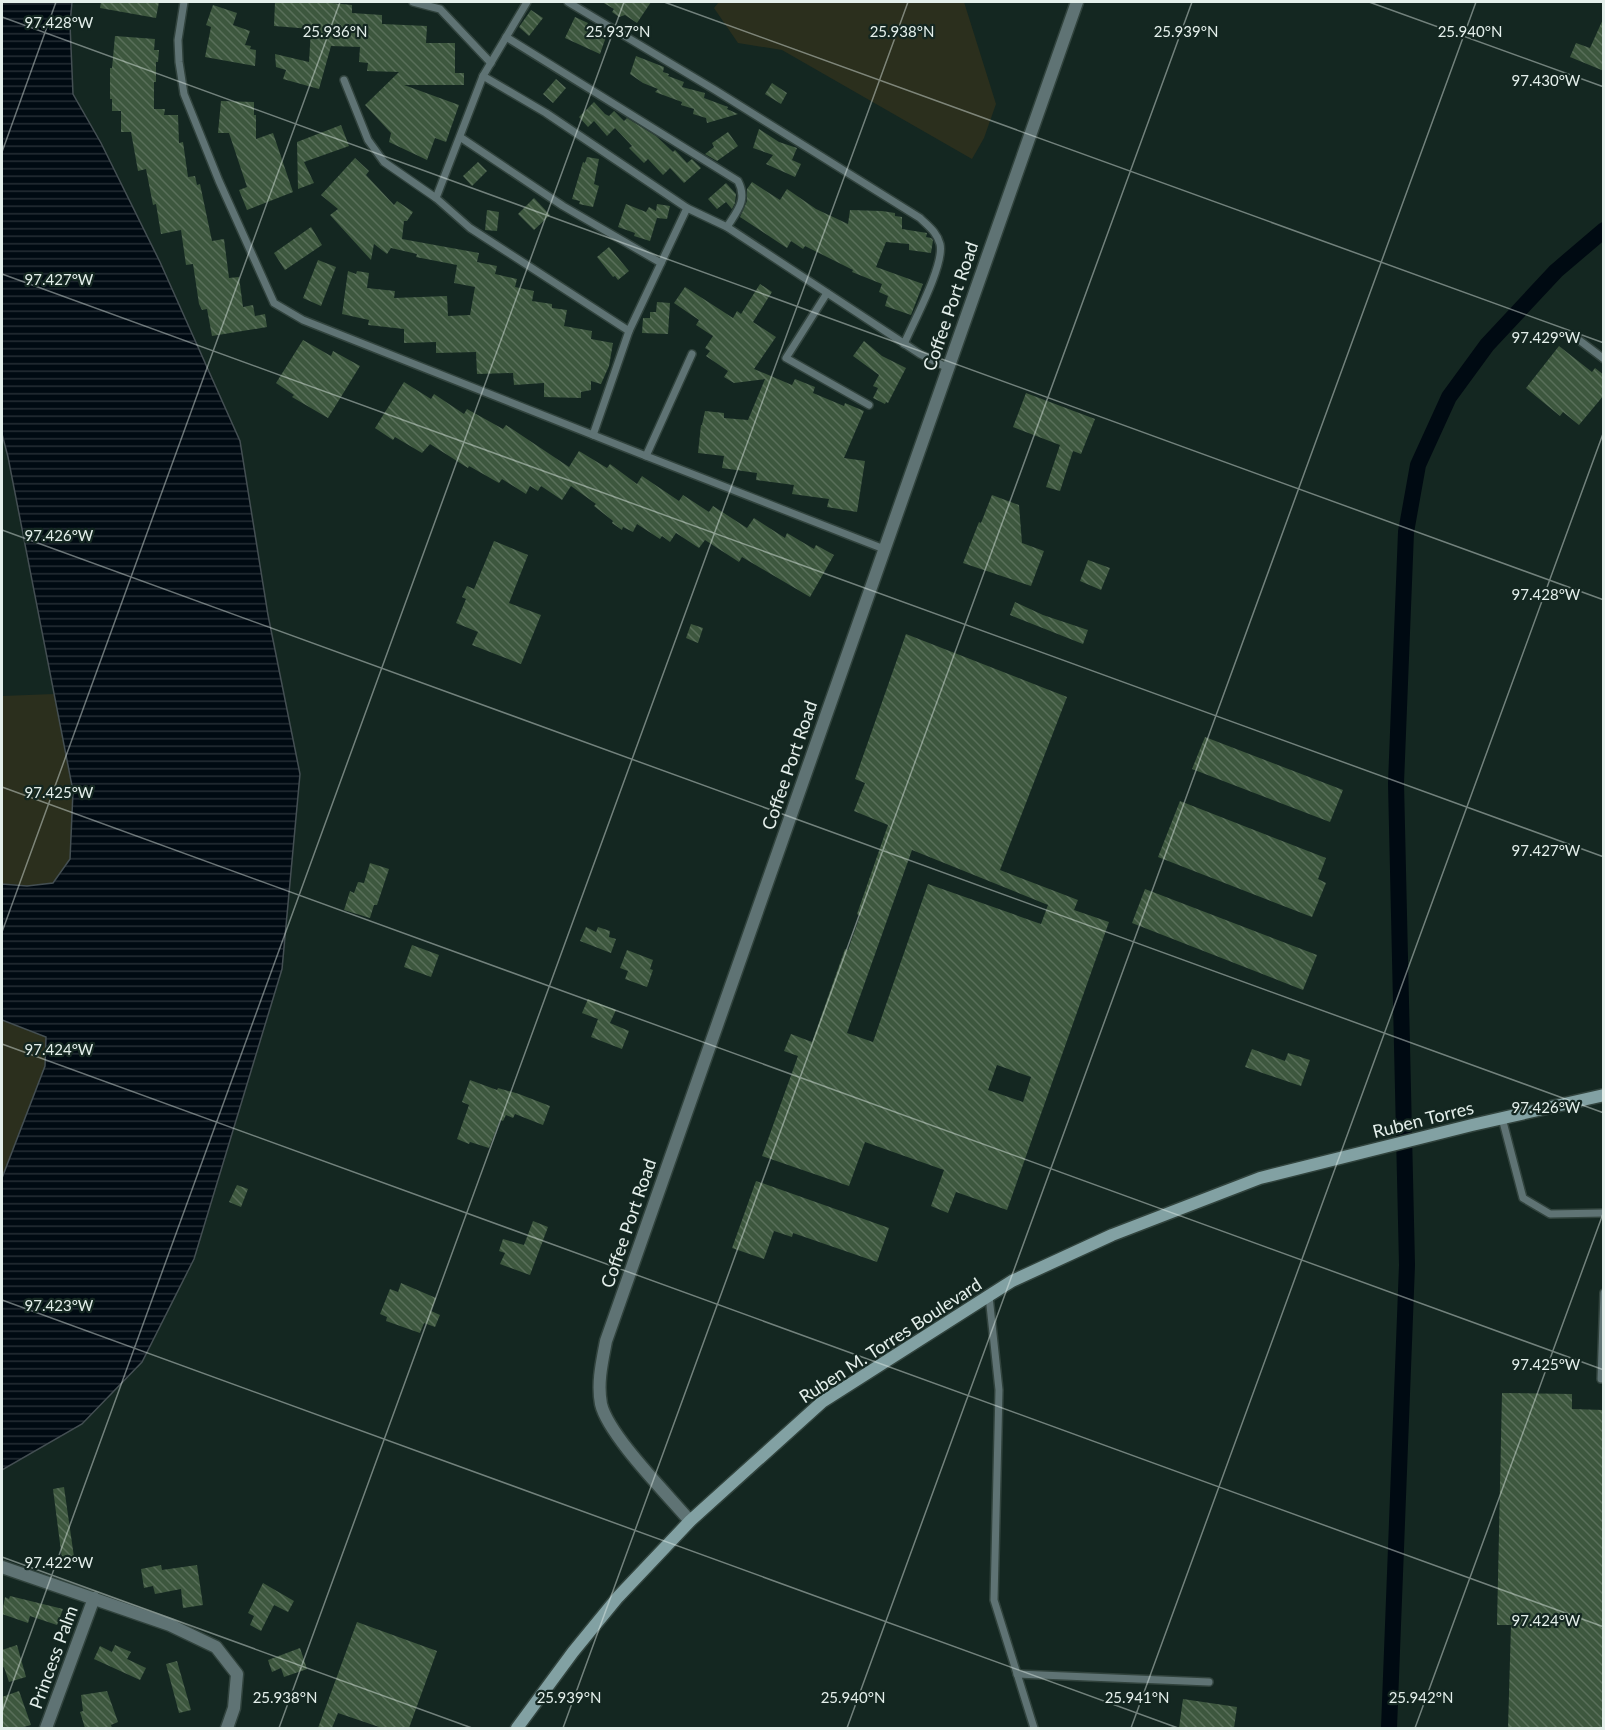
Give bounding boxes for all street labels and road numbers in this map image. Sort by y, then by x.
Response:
street label: Coffee Port Road [918,238,982,374]
street label: Coffee Port Road [757,697,821,833]
street label: Ruben Torres [1370,1096,1476,1142]
street label: Coffee Port Road [596,1155,660,1291]
street label: Ruben M. Torres Boulevard [795,1273,985,1407]
street label: Princess Palm [24,1602,82,1712]

